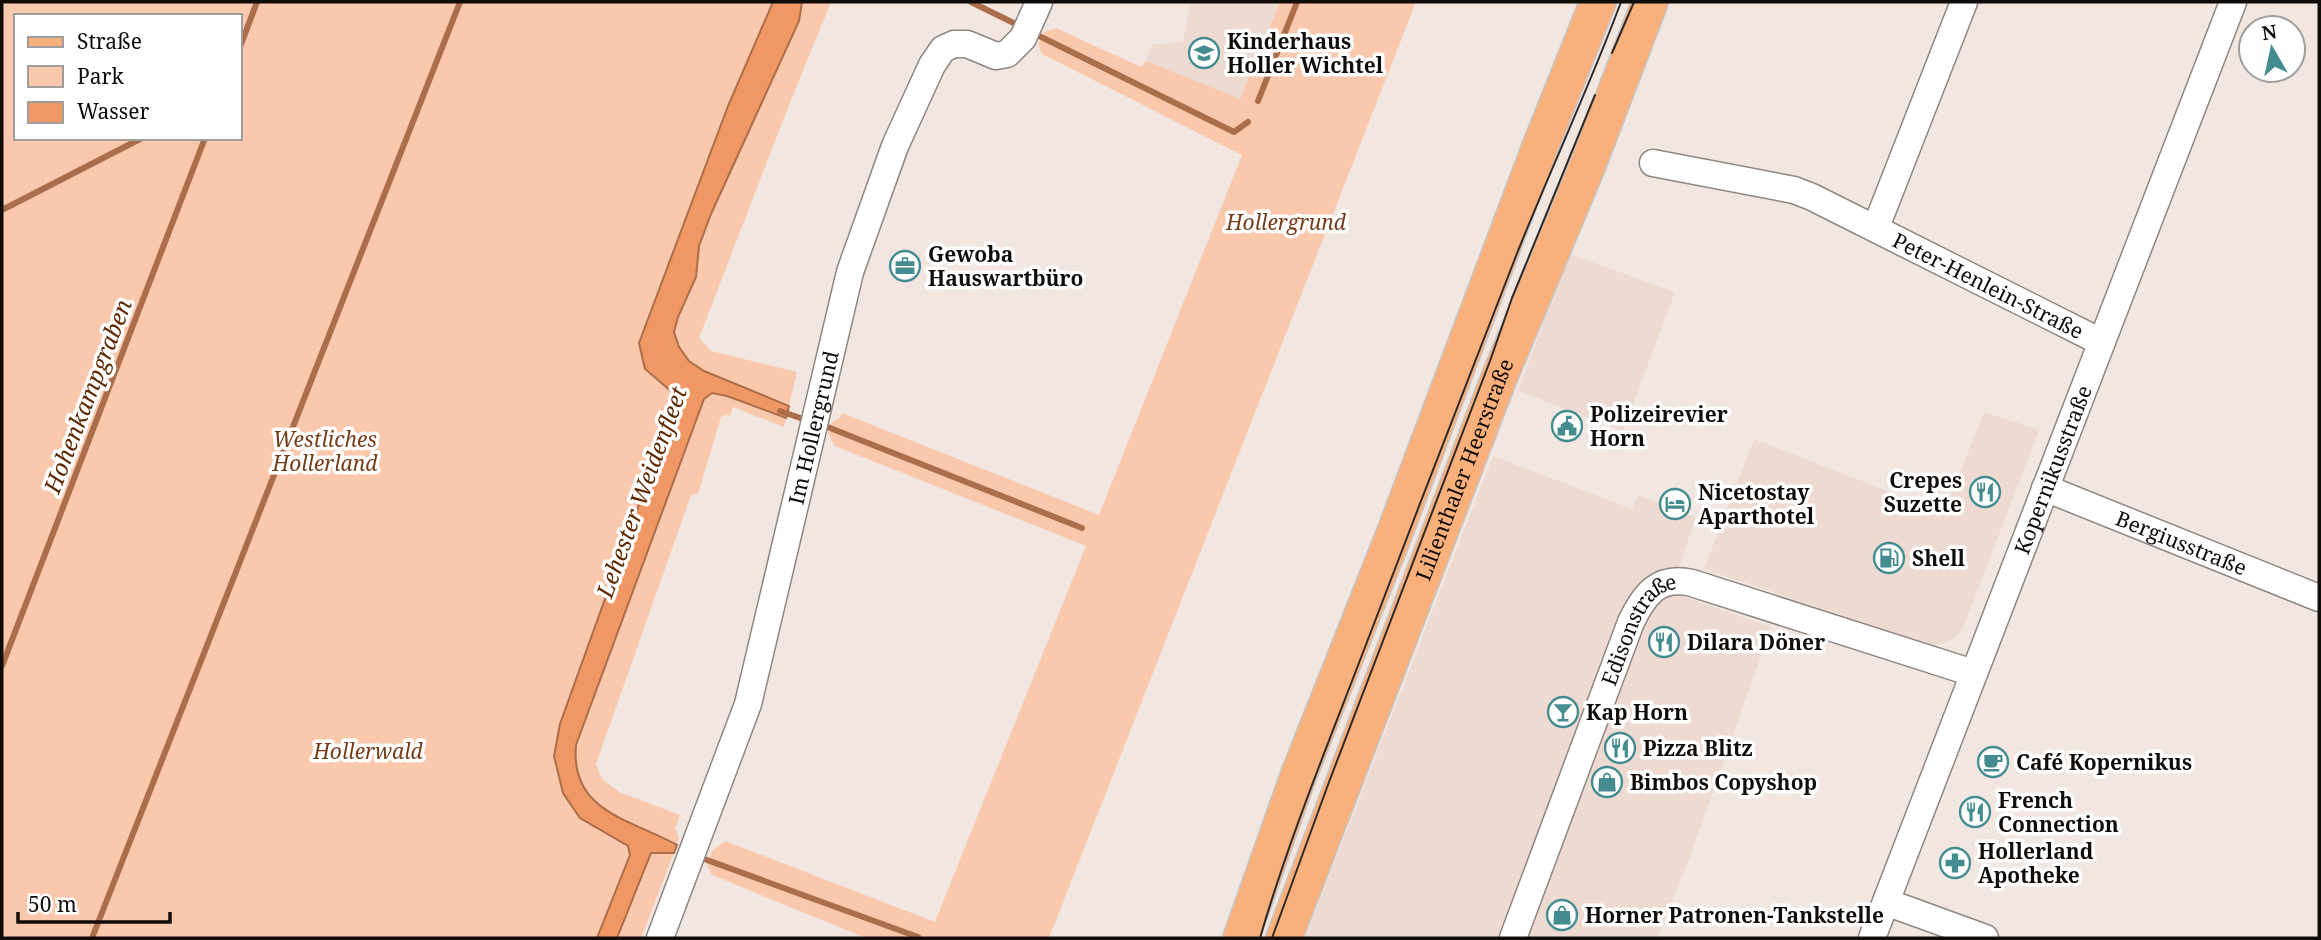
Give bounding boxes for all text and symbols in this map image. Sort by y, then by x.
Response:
legend [14,14,242,140]
north arrow [2237,14,2307,84]
text: N [2260,18,2279,46]
text: Straße [77,27,142,55]
place label: Kinderhaus Holler Wichtel [1227,27,1384,79]
school or university icon: Kinderhaus Holler Wichtel [1187,36,1221,70]
text: Park [77,62,124,90]
text: Wasser [77,97,150,125]
park label: Hollergrund [1225,208,1347,236]
street label: Peter-Henlein-Straße [1888,226,2088,345]
place label: Gewoba Hauswartbüro [928,240,1083,292]
office icon: Gewoba Hauswartbüro [888,249,922,283]
water label: Hohenkampgraben [35,294,139,498]
street label: Im Hollergrund [782,348,845,507]
street label: Lilienthaler Heerstraße [1409,354,1520,584]
street label: Kopernikusstraße [2007,381,2098,558]
water label: Lehester Weidenfleet [588,382,694,603]
place label: Polizeirevier Horn [1590,400,1728,452]
public building icon: Polizeirevier Horn [1550,409,1584,443]
park label: Westliches Hollerland [272,425,378,477]
place label: Crepes Suzette [1884,466,1962,518]
restaurant icon: Crepes Suzette [1968,475,2002,509]
place label: Nicetostay Aparthotel [1698,478,1815,530]
hotel icon: Nicetostay Aparthotel [1658,487,1692,521]
street label: Bergiusstraße [2112,504,2251,582]
fuel station icon: Shell [1872,541,1906,575]
place label: Shell [1912,544,1966,572]
street label: Edisonstraße [1595,567,1678,689]
restaurant icon: Dilara Döner [1647,625,1681,659]
place label: Dilara Döner [1687,628,1825,656]
bar icon: Kap Horn [1546,695,1580,729]
place label: Kap Horn [1586,698,1688,726]
restaurant icon: Pizza Blitz [1603,731,1637,765]
place label: Pizza Blitz [1643,734,1753,762]
park label: Hollerwald [312,737,424,765]
cafe icon: Café Kopernikus [1976,745,2010,779]
place label: Café Kopernikus [2016,748,2192,776]
shop icon: Bimbos Copyshop [1590,765,1624,799]
place label: Bimbos Copyshop [1630,768,1817,796]
place label: French Connection [1998,786,2119,838]
restaurant icon: French Connection [1958,795,1992,829]
place label: Hollerland Apotheke [1978,837,2094,889]
pharmacy icon: Hollerland Apotheke [1938,846,1972,880]
scale bar [18,880,170,924]
text: 50 m [28,890,77,918]
shop icon: Horner Patronen-Tankstelle [1545,898,1579,932]
place label: Horner Patronen-Tankstelle [1585,901,1884,929]

